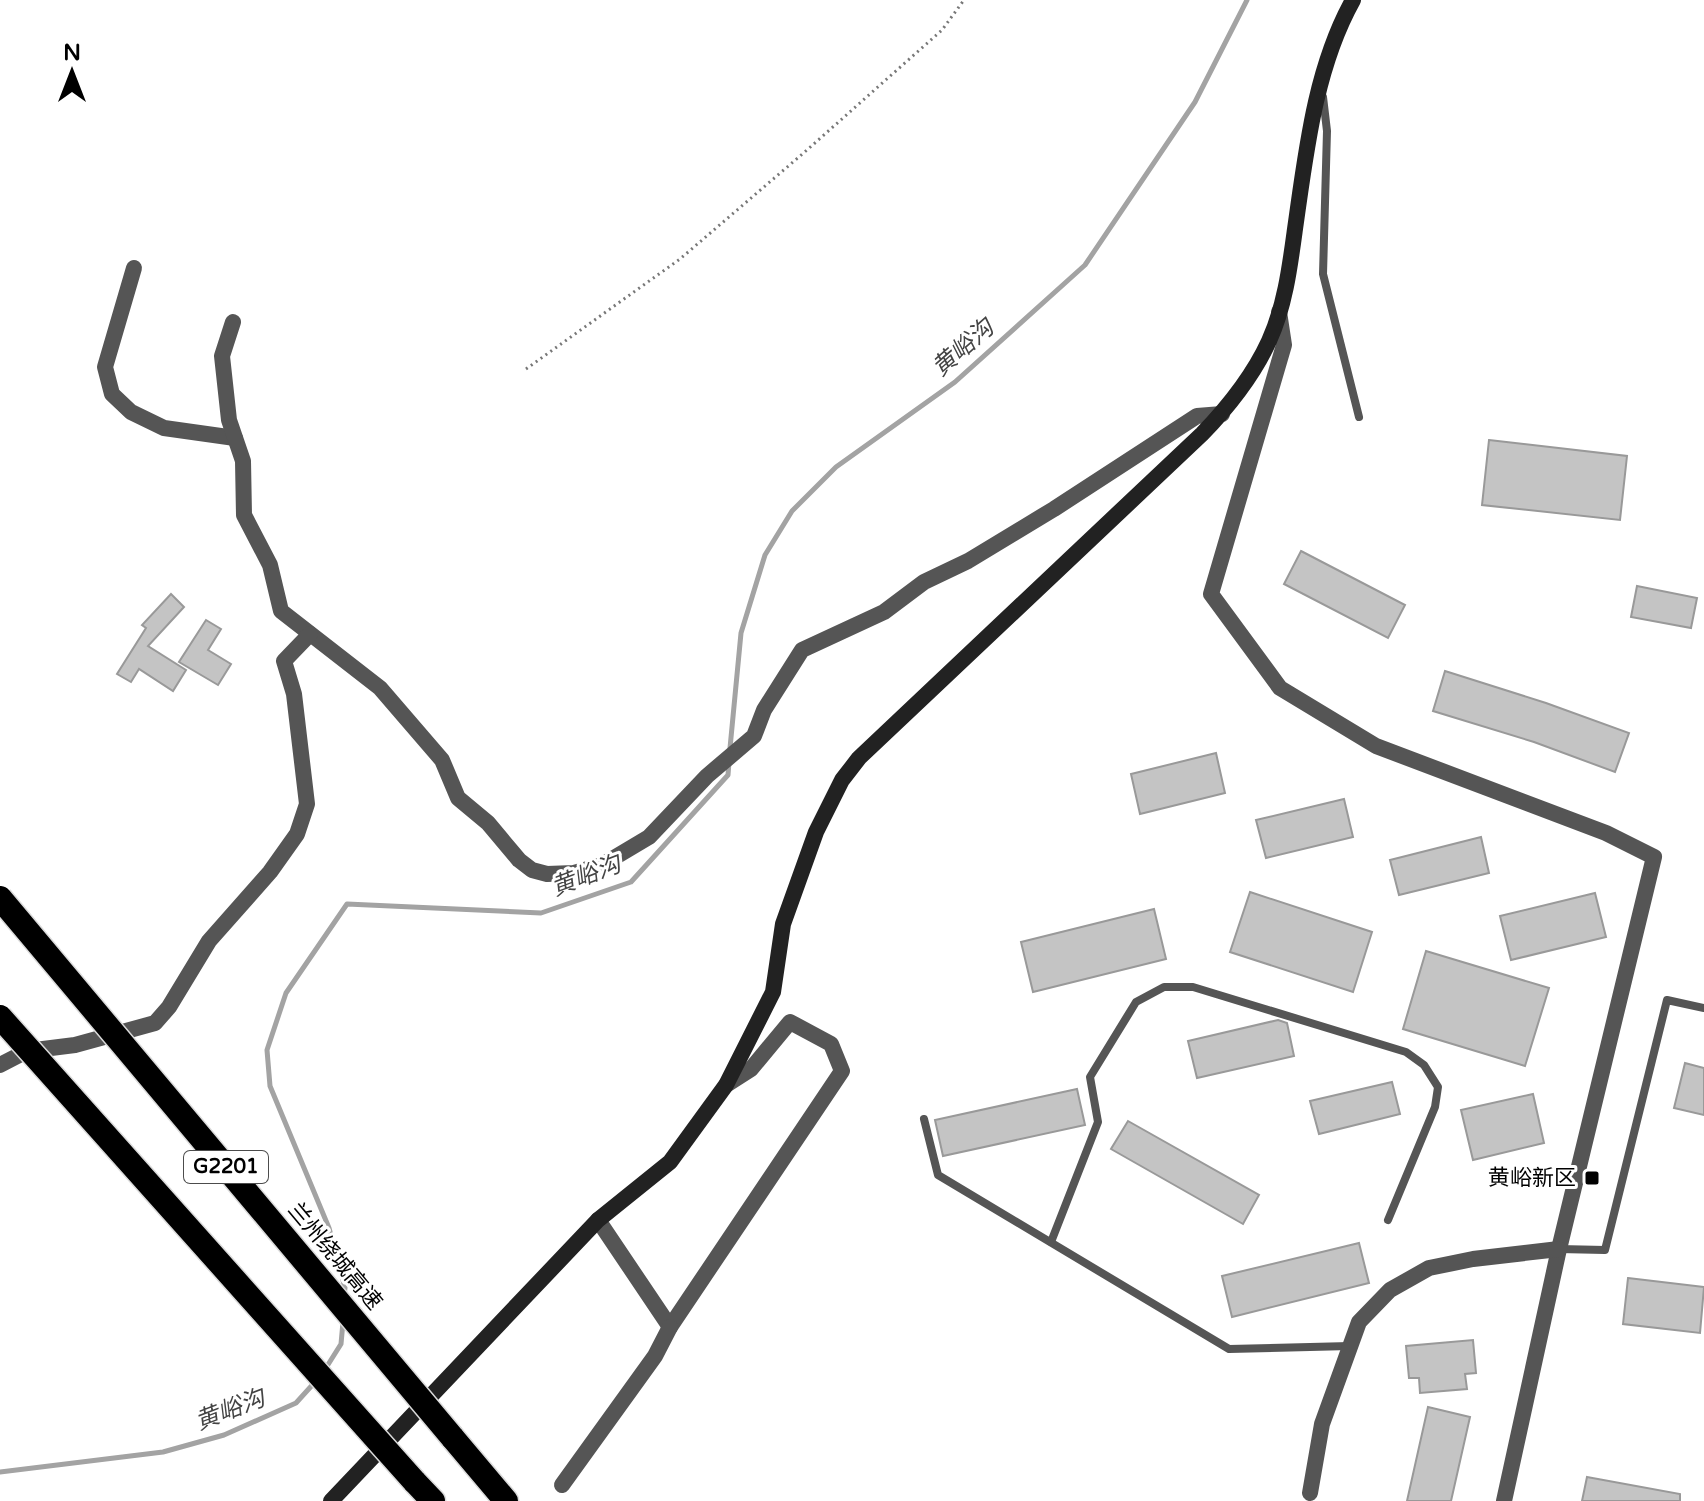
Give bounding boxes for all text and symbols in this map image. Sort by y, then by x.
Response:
north arrow [32,32,112,112]
text: N [63,40,81,66]
water label: 黄峪沟 [926,311,1002,383]
water label: 黄峪沟 [547,848,628,902]
road number: G2201 [184,1151,268,1183]
place label: 黄峪新区 [1488,1165,1576,1191]
marker: 黄峪新区 [1583,1169,1601,1187]
street label: 兰州绕城高速 [283,1197,387,1315]
water label: 黄峪沟 [191,1382,272,1436]

